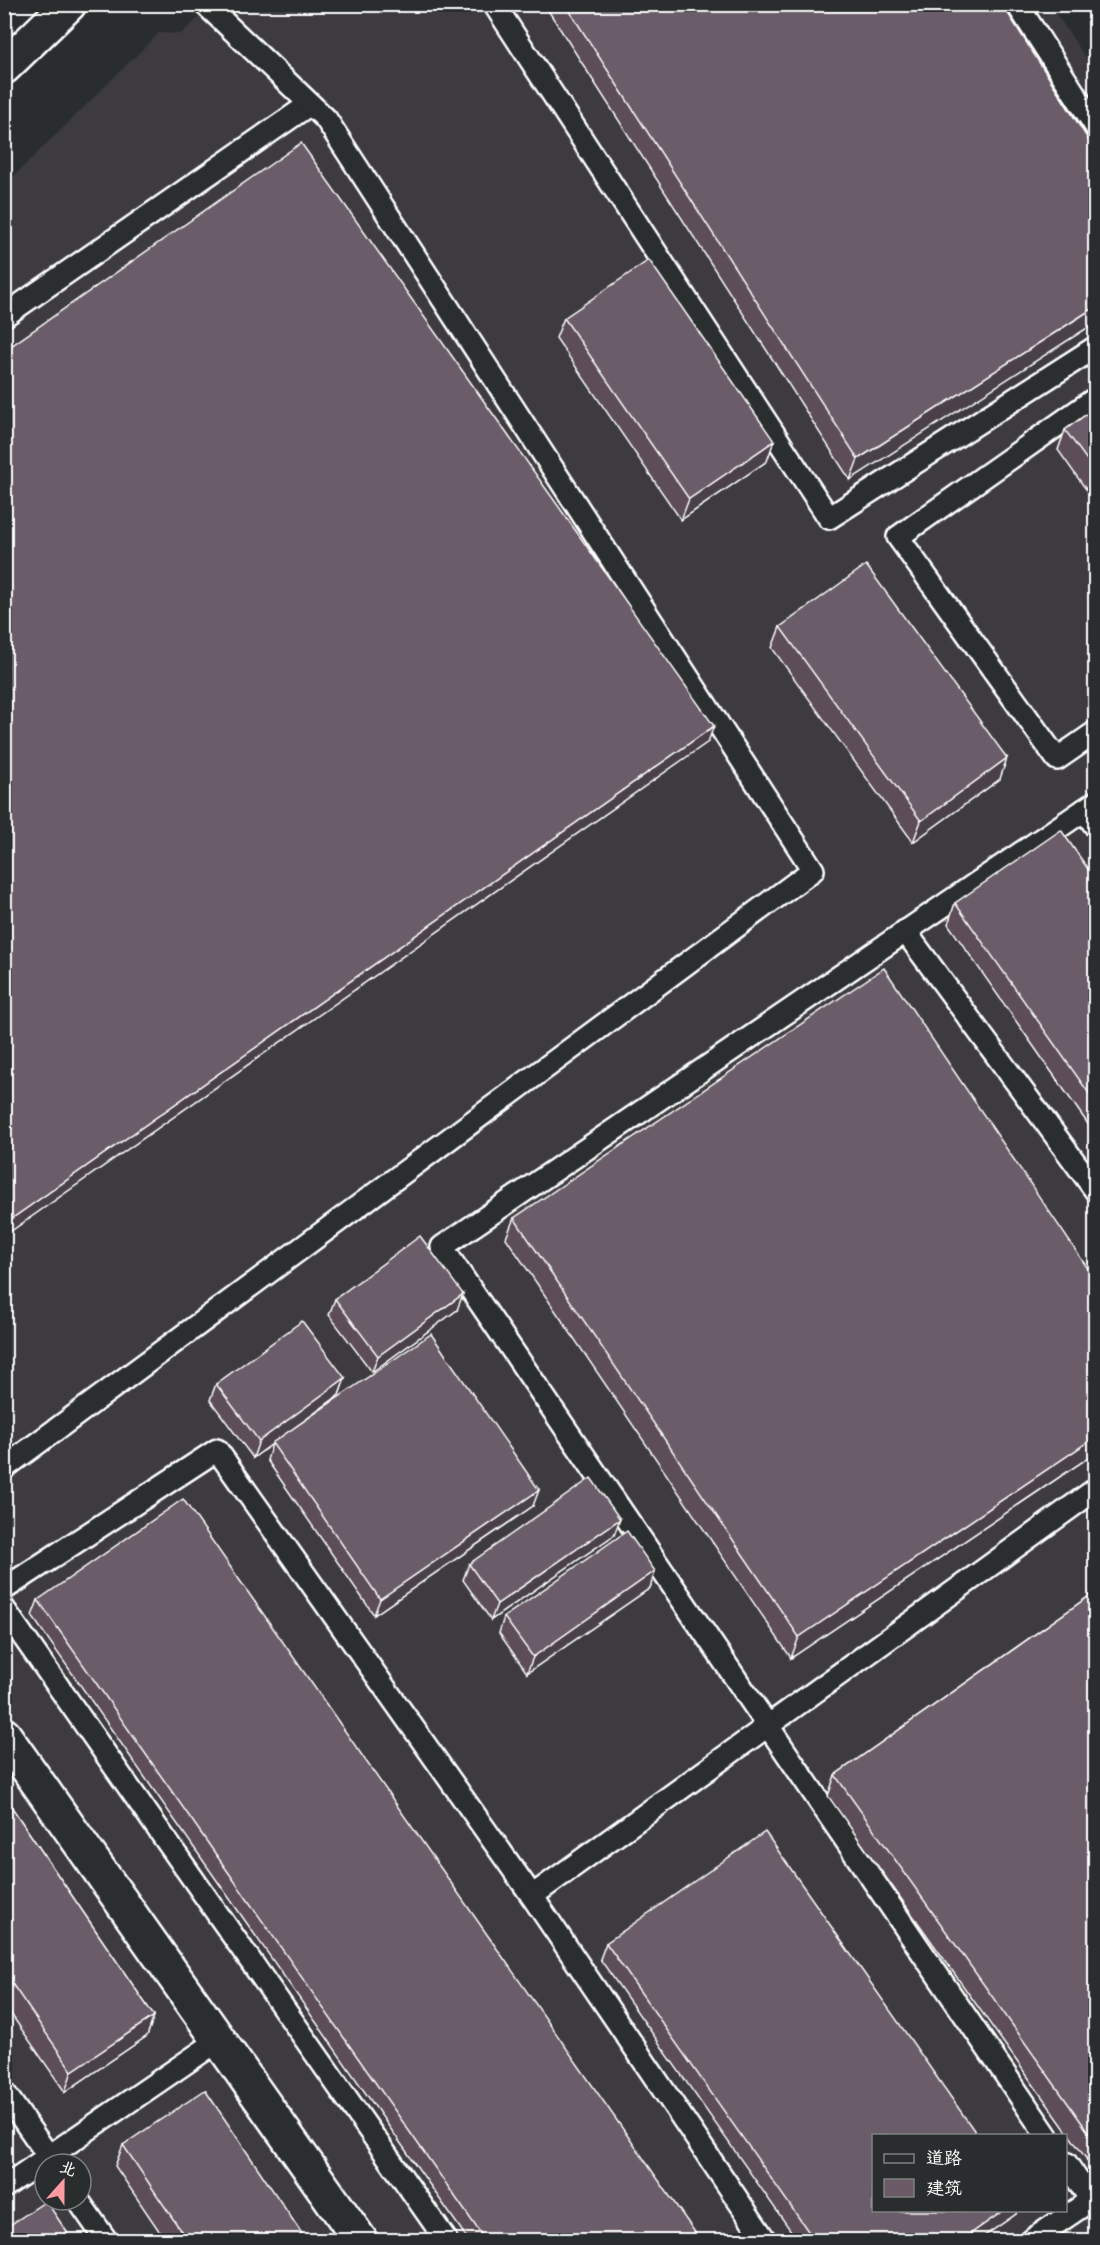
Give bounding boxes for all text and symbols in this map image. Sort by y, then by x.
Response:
legend [872,2134,1067,2212]
text: 道路 [926,2148,962,2173]
north arrow [33,2152,93,2212]
text: 北 [56,2157,79,2184]
text: 建筑 [926,2178,962,2203]

